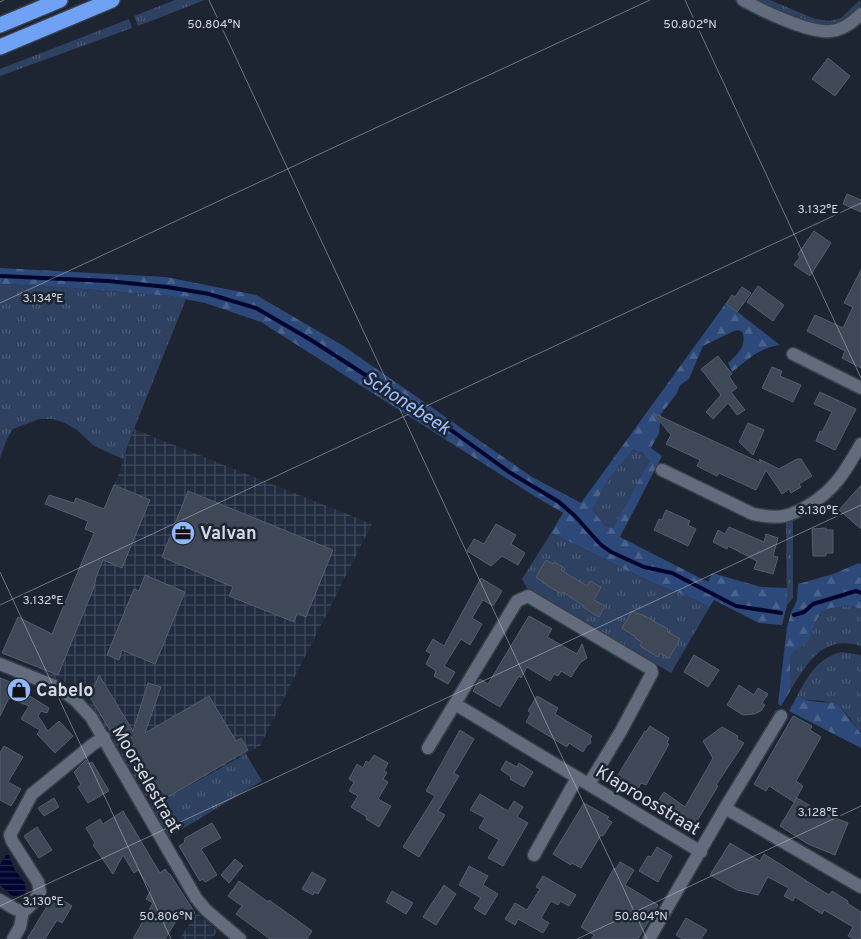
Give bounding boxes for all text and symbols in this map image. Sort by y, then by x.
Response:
text: 50.804°N [187,17,241,33]
text: 50.802°N [663,17,717,33]
text: 3.132°E [798,202,838,218]
text: 3.134°E [22,291,64,307]
water label: Schonebeek [357,366,455,441]
text: 3.130°E [797,503,839,519]
office icon: Valvan [170,520,196,546]
place label: Valvan [200,523,257,546]
text: 3.132°E [23,593,63,609]
shop icon: Cabelo [6,677,32,703]
place label: Cabelo [36,680,93,703]
street label: Moorselestraat [106,722,186,838]
street label: Klaproosstraat [591,761,704,842]
text: 3.128°E [797,805,839,821]
text: 3.130°E [22,894,64,910]
text: 50.806°N [139,909,193,925]
text: 50.804°N [614,909,668,925]

